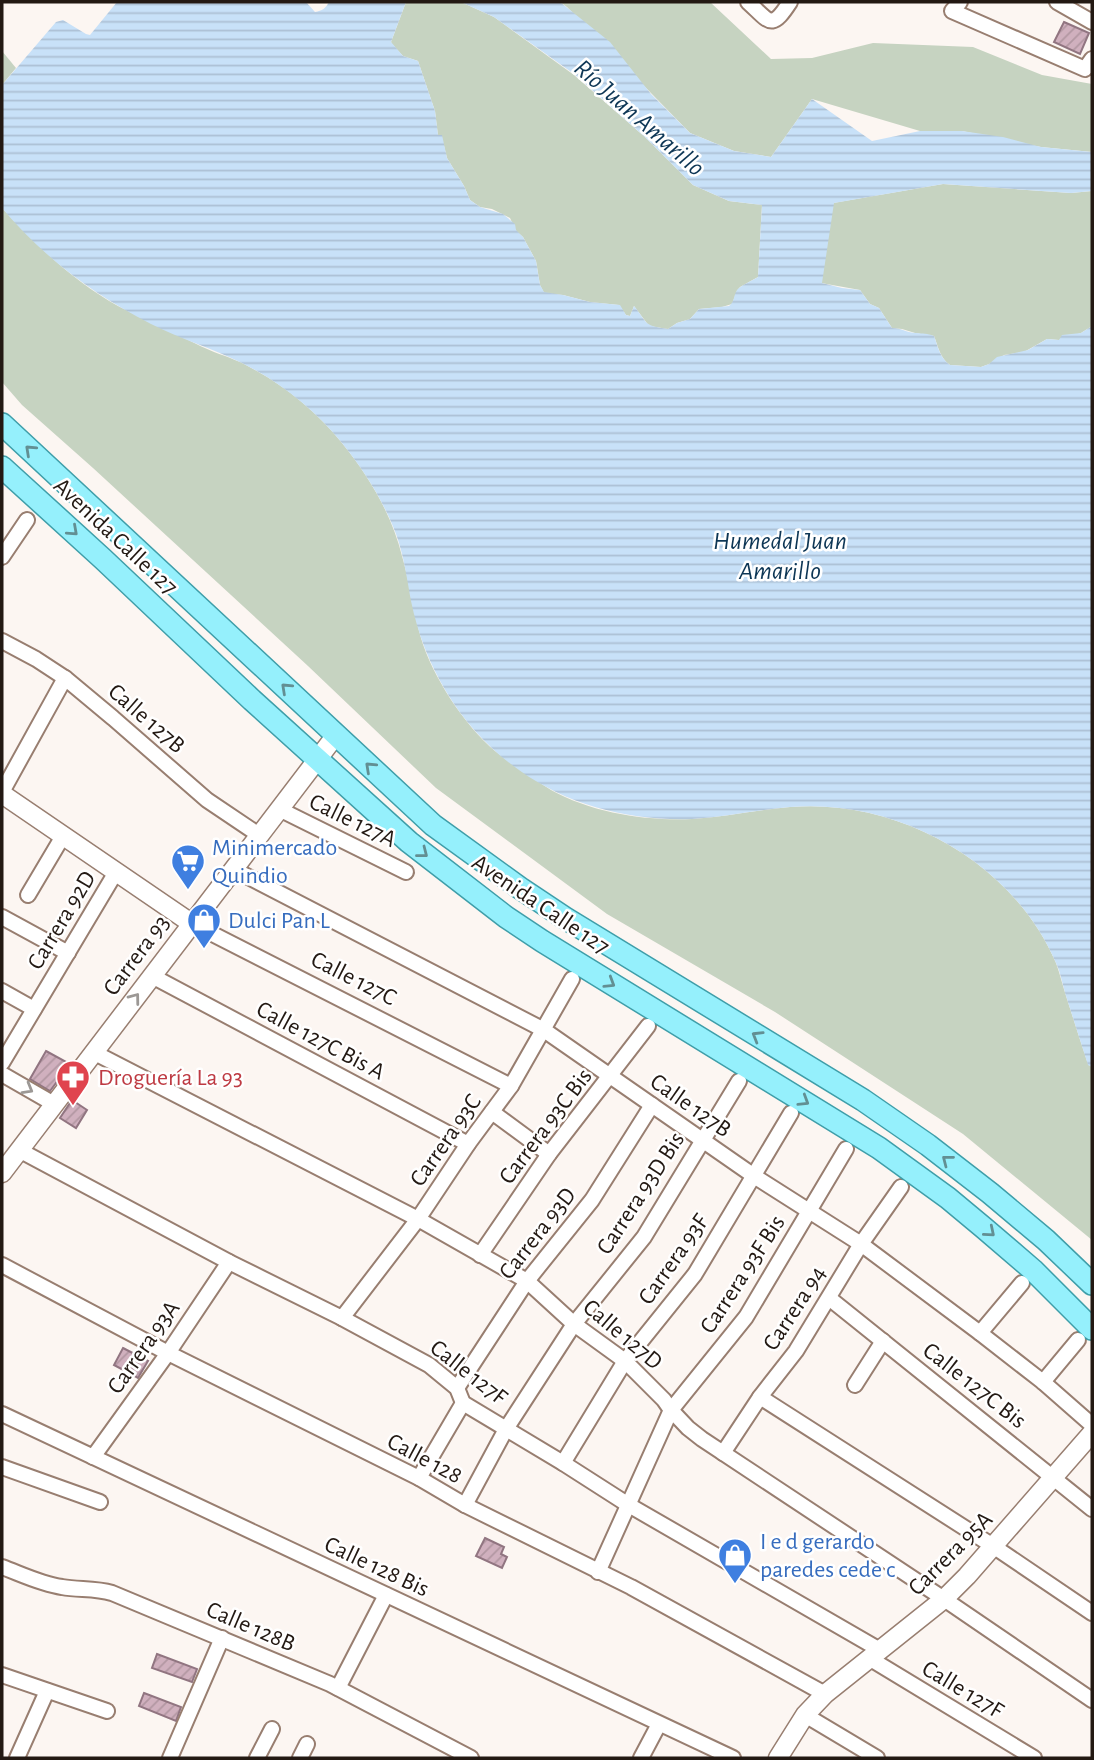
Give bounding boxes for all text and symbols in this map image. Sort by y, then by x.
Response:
water label: Río Juan Amarillo [569,54,709,181]
one-way arrow [25,446,38,458]
street label: Avenida Calle 127 [49,474,182,600]
one-way arrow [64,522,77,535]
water label: Humedal Juan Amarillo [713,528,847,584]
street label: Calle 127B [104,679,189,758]
one-way arrow [281,684,294,697]
one-way arrow [365,762,378,775]
street label: Calle 127A [305,790,400,852]
place label: Minimercado Quindio [212,836,337,888]
supermarket icon: Minimercado Quindio [169,842,207,891]
one-way arrow [416,845,428,858]
street label: Avenida Calle 127 [468,850,613,959]
street label: Carrera 92D [23,867,101,974]
shop icon: Dulci Pan L [185,901,223,950]
place label: Dulci Pan L [228,909,330,933]
street label: Carrera 93 [99,911,175,1000]
street label: Calle 127C [307,947,400,1010]
one-way arrow [602,974,615,987]
one-way arrow [126,993,139,1006]
street label: Calle 127C Bis A [252,997,389,1085]
one-way arrow [751,1031,764,1044]
pharmacy icon: Droguería La 93 [54,1058,92,1107]
street label: Carrera 93C Bis [495,1064,597,1189]
place label: Droguería La 93 [98,1066,243,1090]
street label: Calle 127B [646,1069,735,1142]
one-way arrow [20,1081,33,1094]
street label: Carrera 93C [406,1090,486,1191]
one-way arrow [796,1093,809,1106]
street label: Carrera 93D Bis [592,1128,689,1259]
one-way arrow [943,1155,955,1168]
street label: Carrera 93D [495,1183,581,1284]
street label: Carrera 93F [634,1210,714,1309]
street label: Carrera 93F Bis [696,1211,790,1338]
one-way arrow [982,1224,994,1237]
street label: Carrera 94 [759,1262,831,1355]
street label: Calle 127D [578,1295,667,1375]
street label: Carrera 93A [103,1297,185,1398]
street label: Calle 127F [426,1336,512,1410]
street label: Calle 127C Bis [918,1338,1030,1433]
street label: Calle 128 [383,1429,466,1488]
street label: Carrera 95A [904,1507,997,1600]
place label: I e d gerardo paredes cede c [760,1530,895,1582]
street label: Calle 128 Bis [321,1532,433,1602]
shop icon: I e d gerardo paredes cede c [716,1536,754,1585]
street label: Calle 128B [203,1598,299,1656]
street label: Calle 127F [918,1656,1008,1724]

